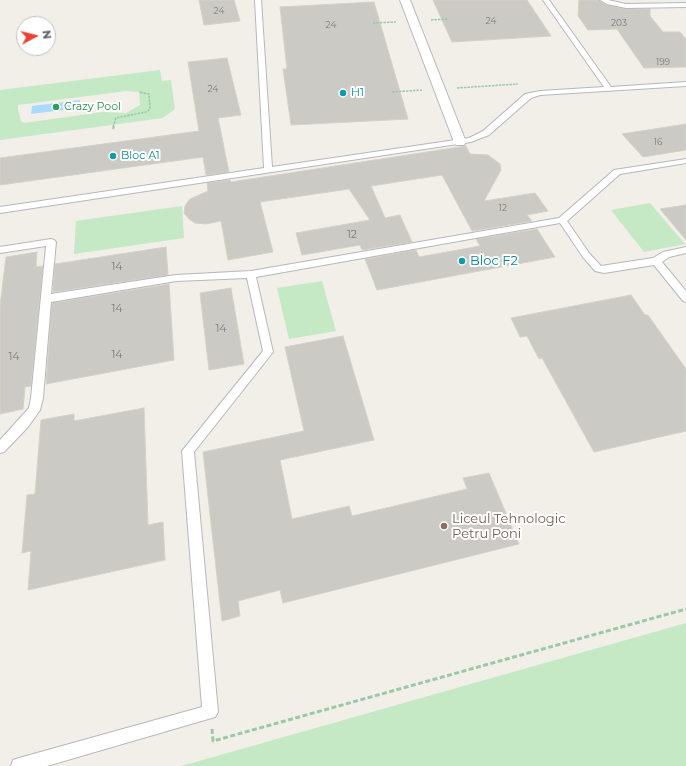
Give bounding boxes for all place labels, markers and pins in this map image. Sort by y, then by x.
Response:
place label: H1 [351,86,364,100]
marker: H1 [338,88,348,98]
place label: Crazy Pool [64,100,121,114]
marker: Crazy Pool [51,102,61,112]
place label: Bloc A1 [121,149,160,163]
marker: Bloc A1 [108,151,118,161]
place label: Bloc F2 [470,253,518,269]
marker: Bloc F2 [457,256,467,266]
place label: Liceul Tehnologic Petru Poni [452,511,566,542]
marker: Liceul Tehnologic Petru Poni [439,521,449,531]

